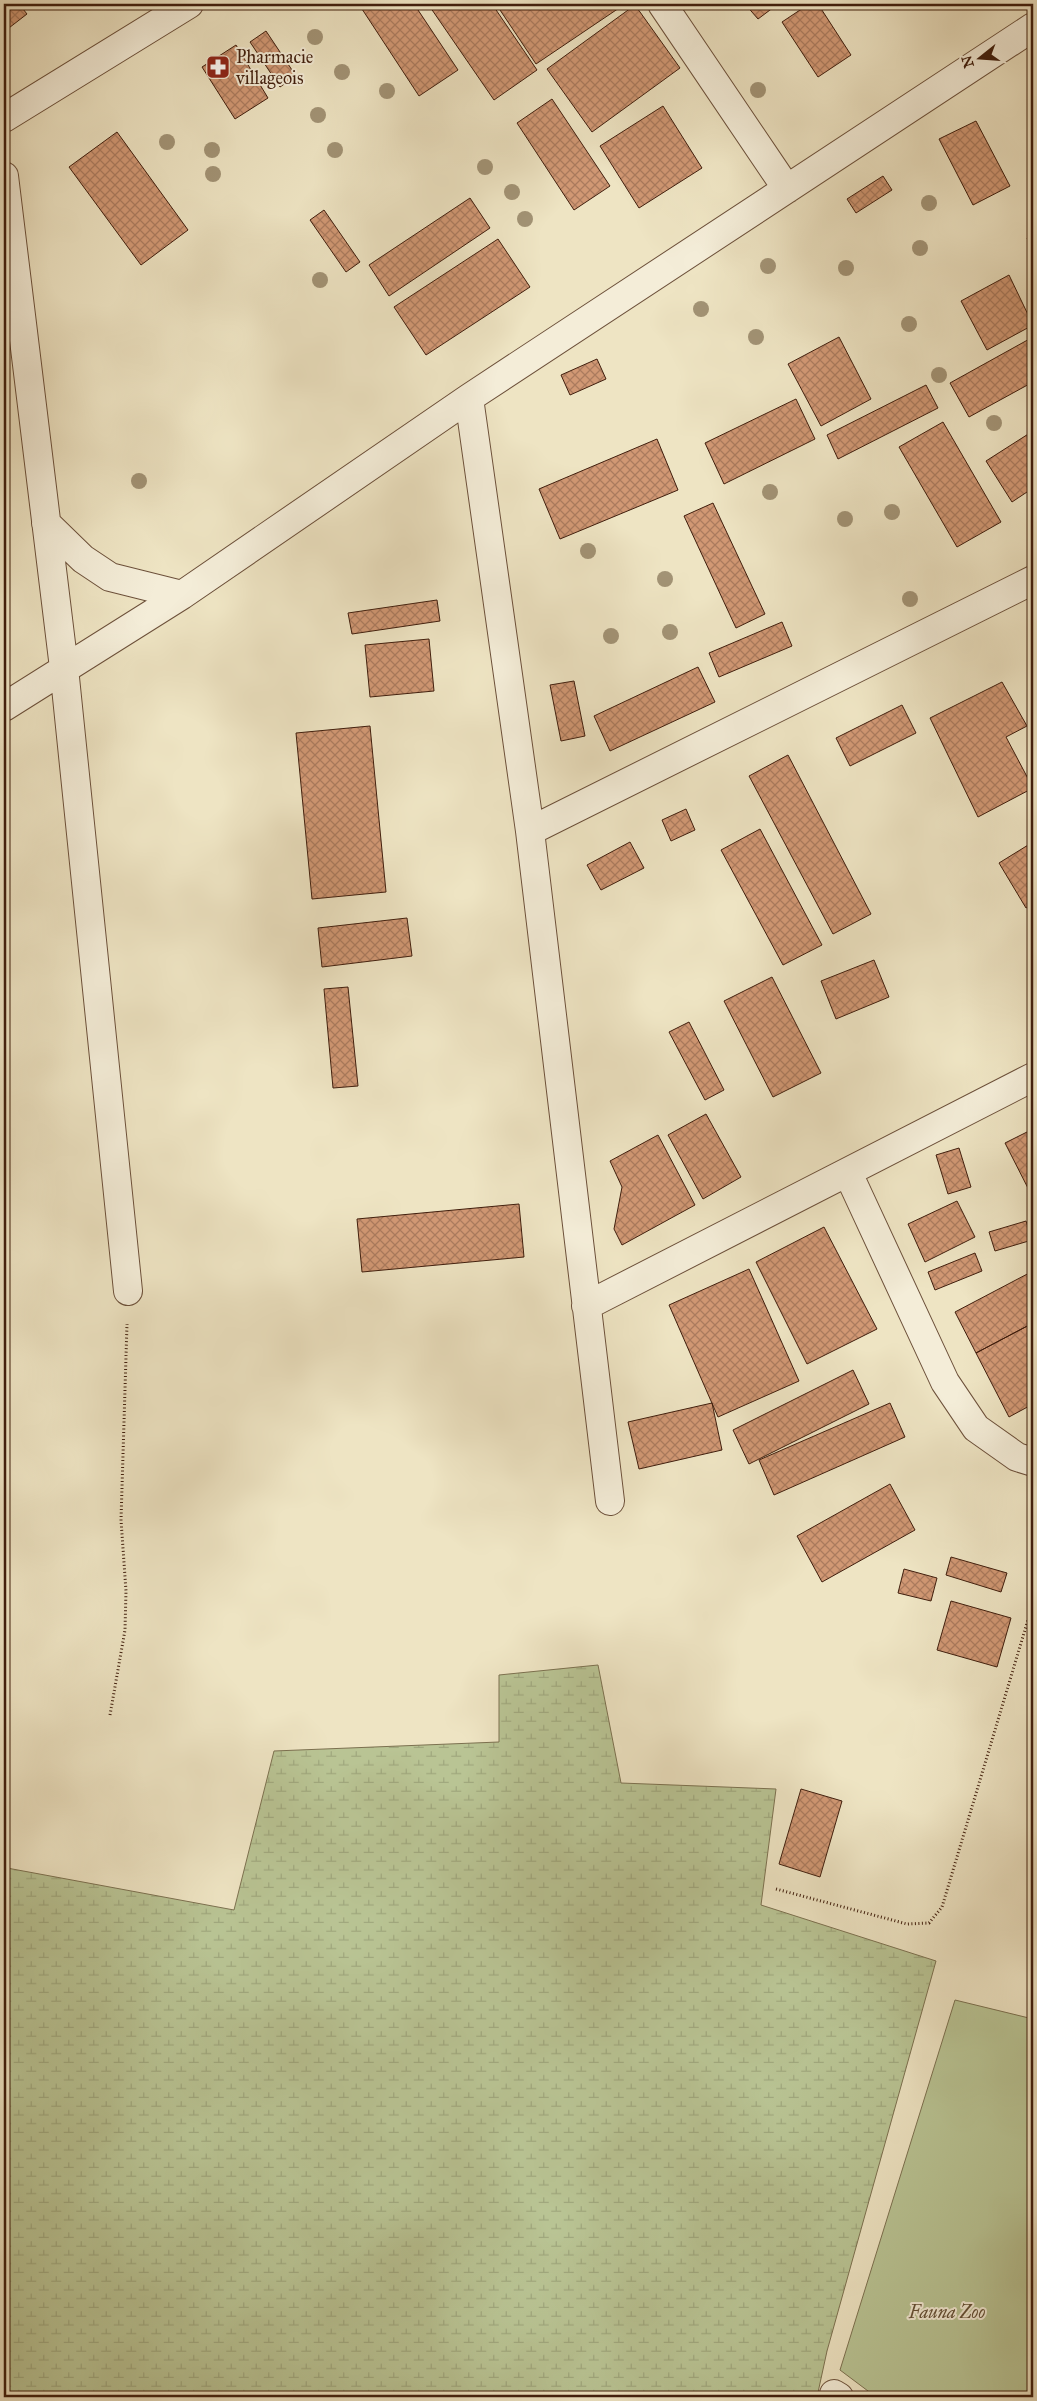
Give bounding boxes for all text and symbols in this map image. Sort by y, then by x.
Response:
north arrow [954,32,1004,82]
place label: Pharmacie villageois [235,46,313,90]
text: N [958,53,978,70]
pharmacy icon: Pharmacie villageois [205,54,231,80]
park label: Fauna Zoo [908,2301,985,2323]

